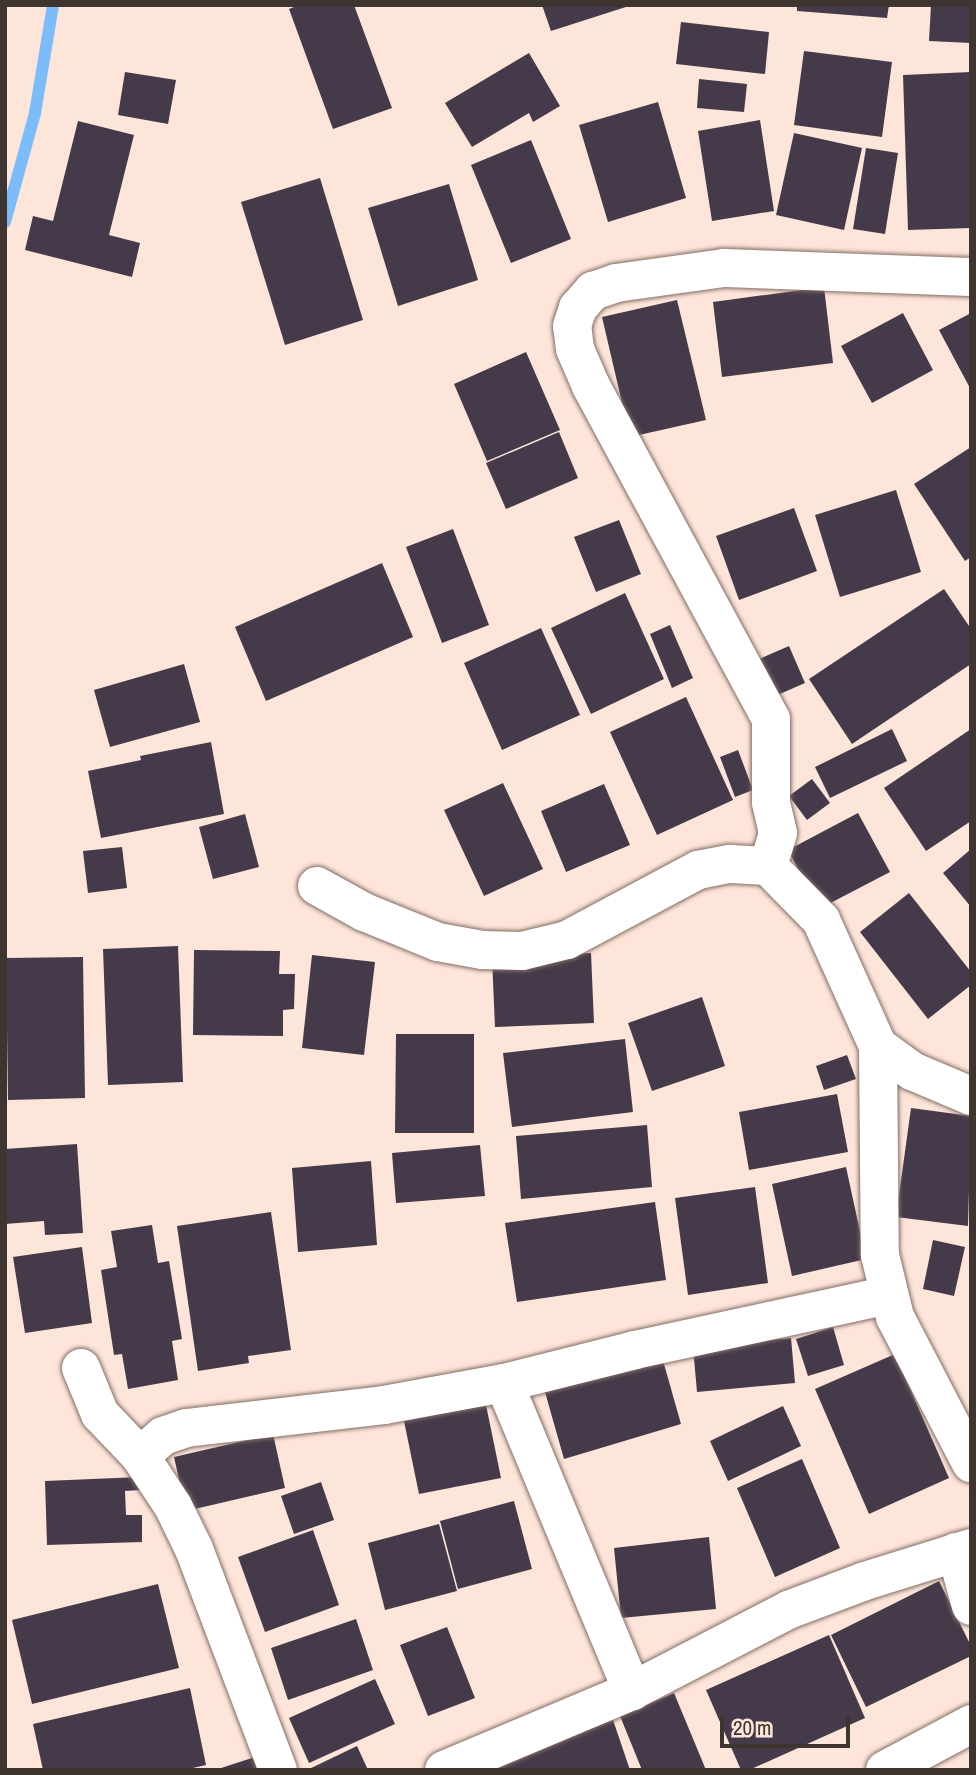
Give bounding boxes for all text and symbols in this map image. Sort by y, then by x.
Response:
scale bar [724,1702,853,1746]
text: 20 m [733,1713,771,1742]

